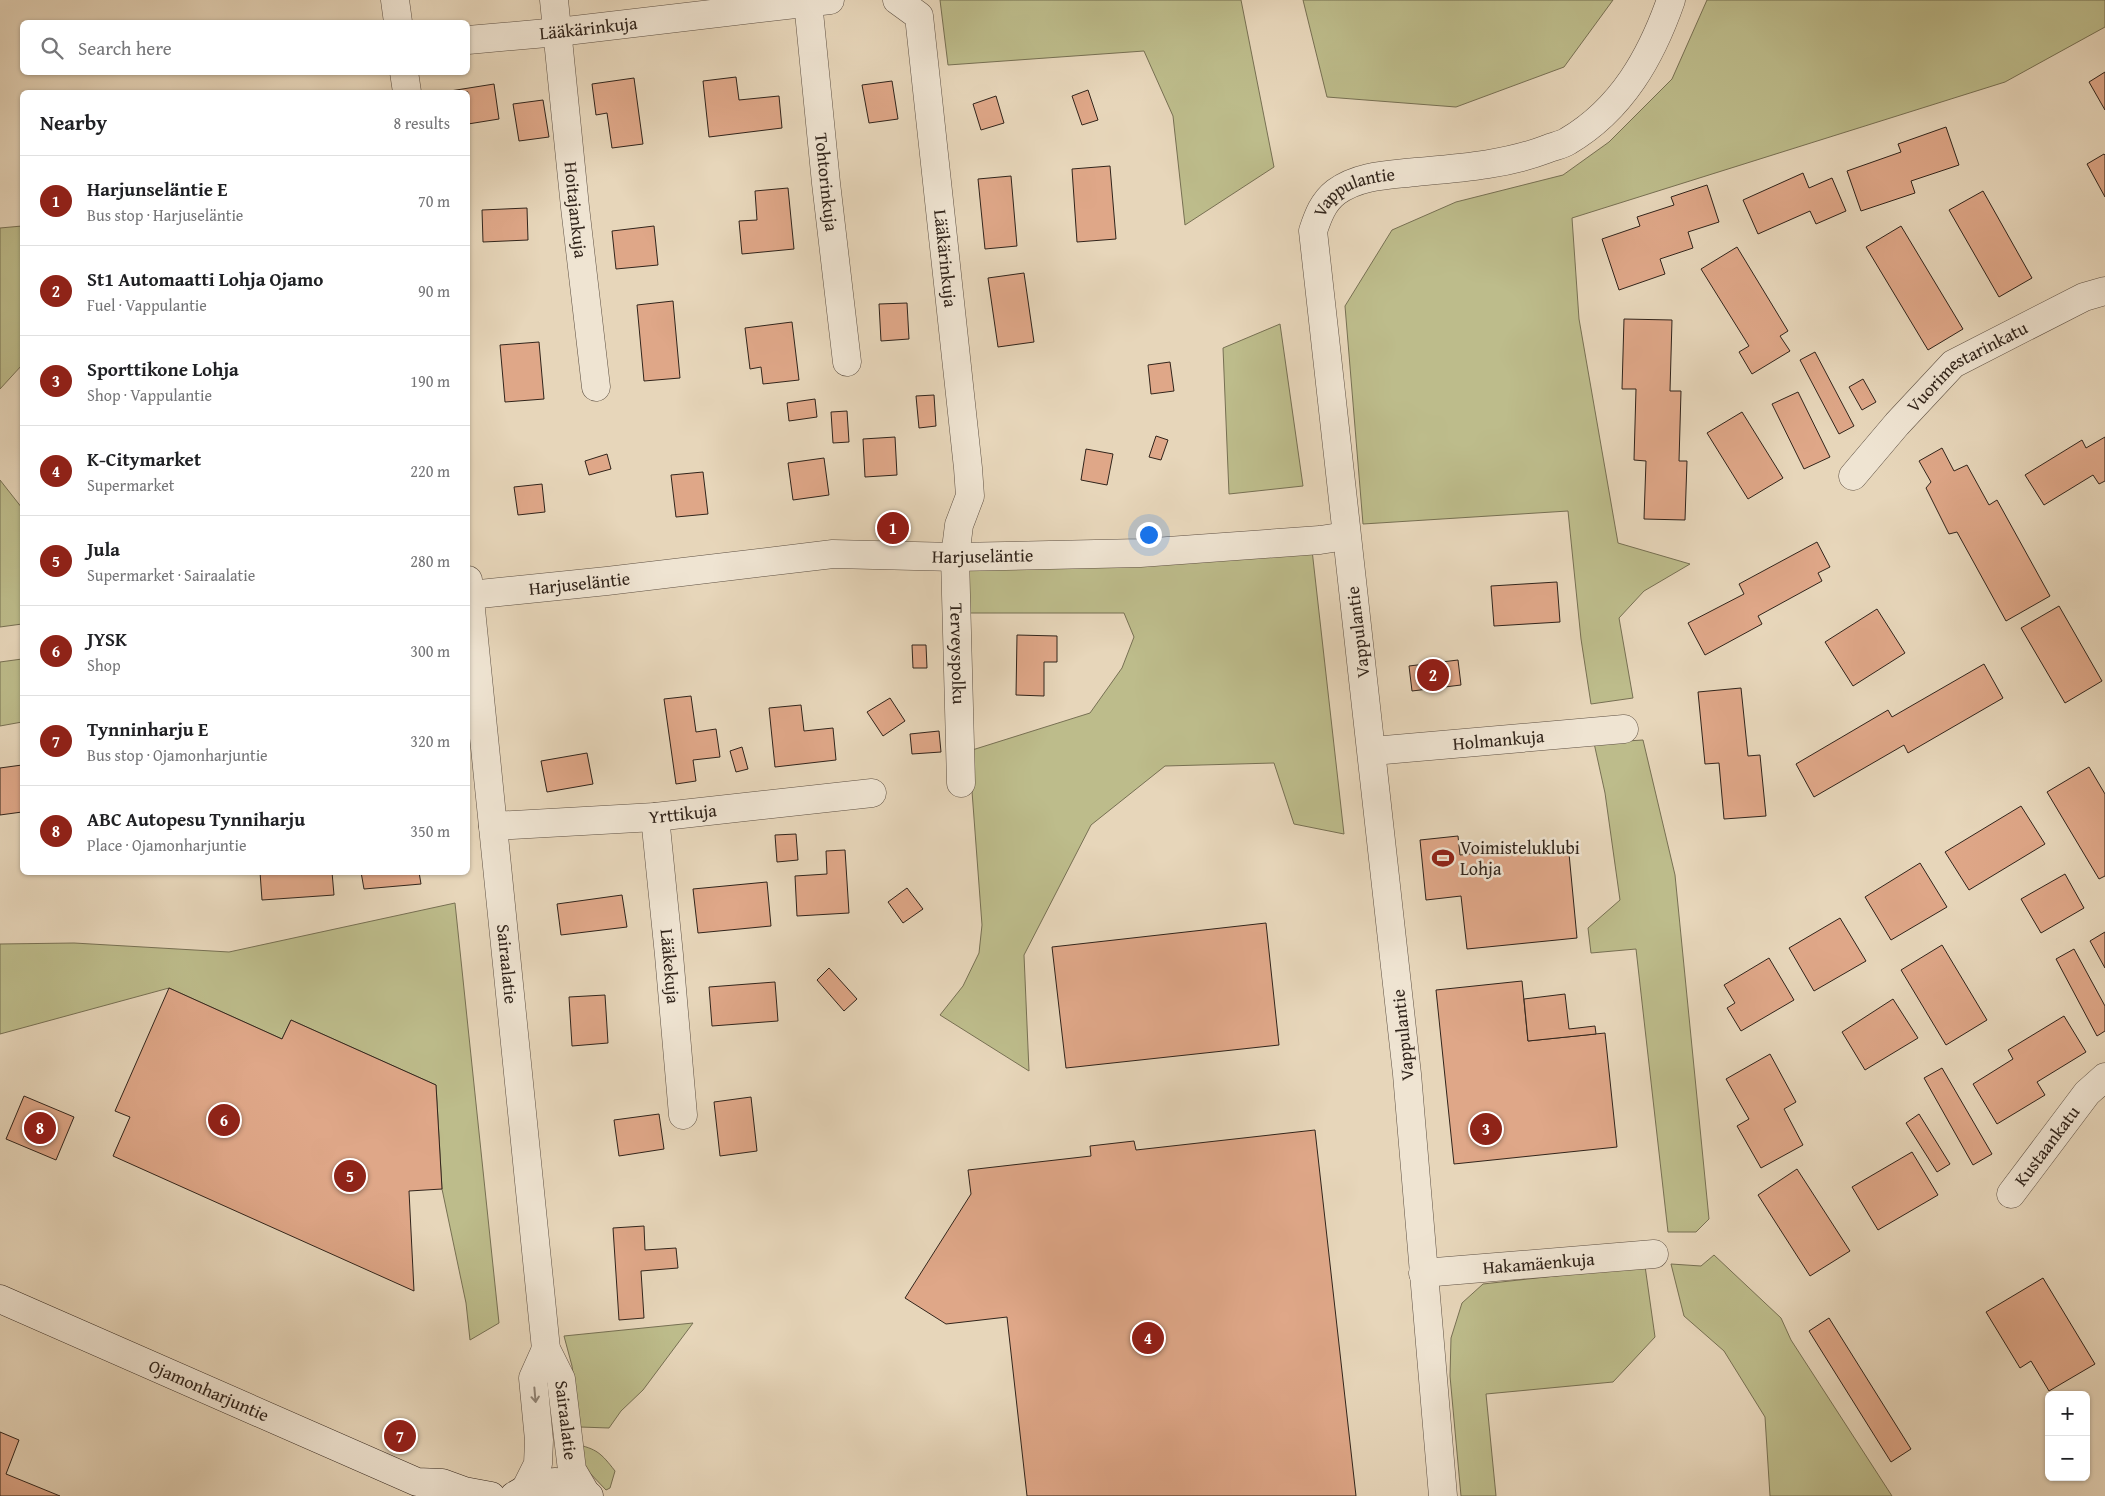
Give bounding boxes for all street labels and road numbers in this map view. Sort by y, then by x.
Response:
street label: Lääkärinkuja [538,9,639,47]
street label: Tohtorinkuja [808,131,846,233]
street label: Hoitajankuja [557,160,595,260]
street label: Vappulantie [1306,160,1396,222]
street label: Lääkärinkuja [927,208,965,309]
street label: Vuorimestarinkatu [1900,314,2032,419]
street label: Harjuseläntie [932,541,1034,570]
street label: Harjuseläntie [527,564,631,602]
street label: Vappulantie [1339,585,1377,679]
street label: Terveyspolku [943,603,973,705]
street label: Holmankuja [1452,722,1546,757]
street label: Yrttikuja [648,796,718,830]
street label: Sairaalatie [490,923,525,1005]
street label: Lääkekuja [653,927,687,1005]
street label: Vappulantie [1384,988,1421,1082]
street label: Kustaankatu [2007,1100,2086,1192]
street label: Hakamäenkuja [1482,1245,1596,1281]
street label: Ojamonharjuntie [145,1352,273,1428]
street label: Sairaalatie [548,1379,585,1462]

